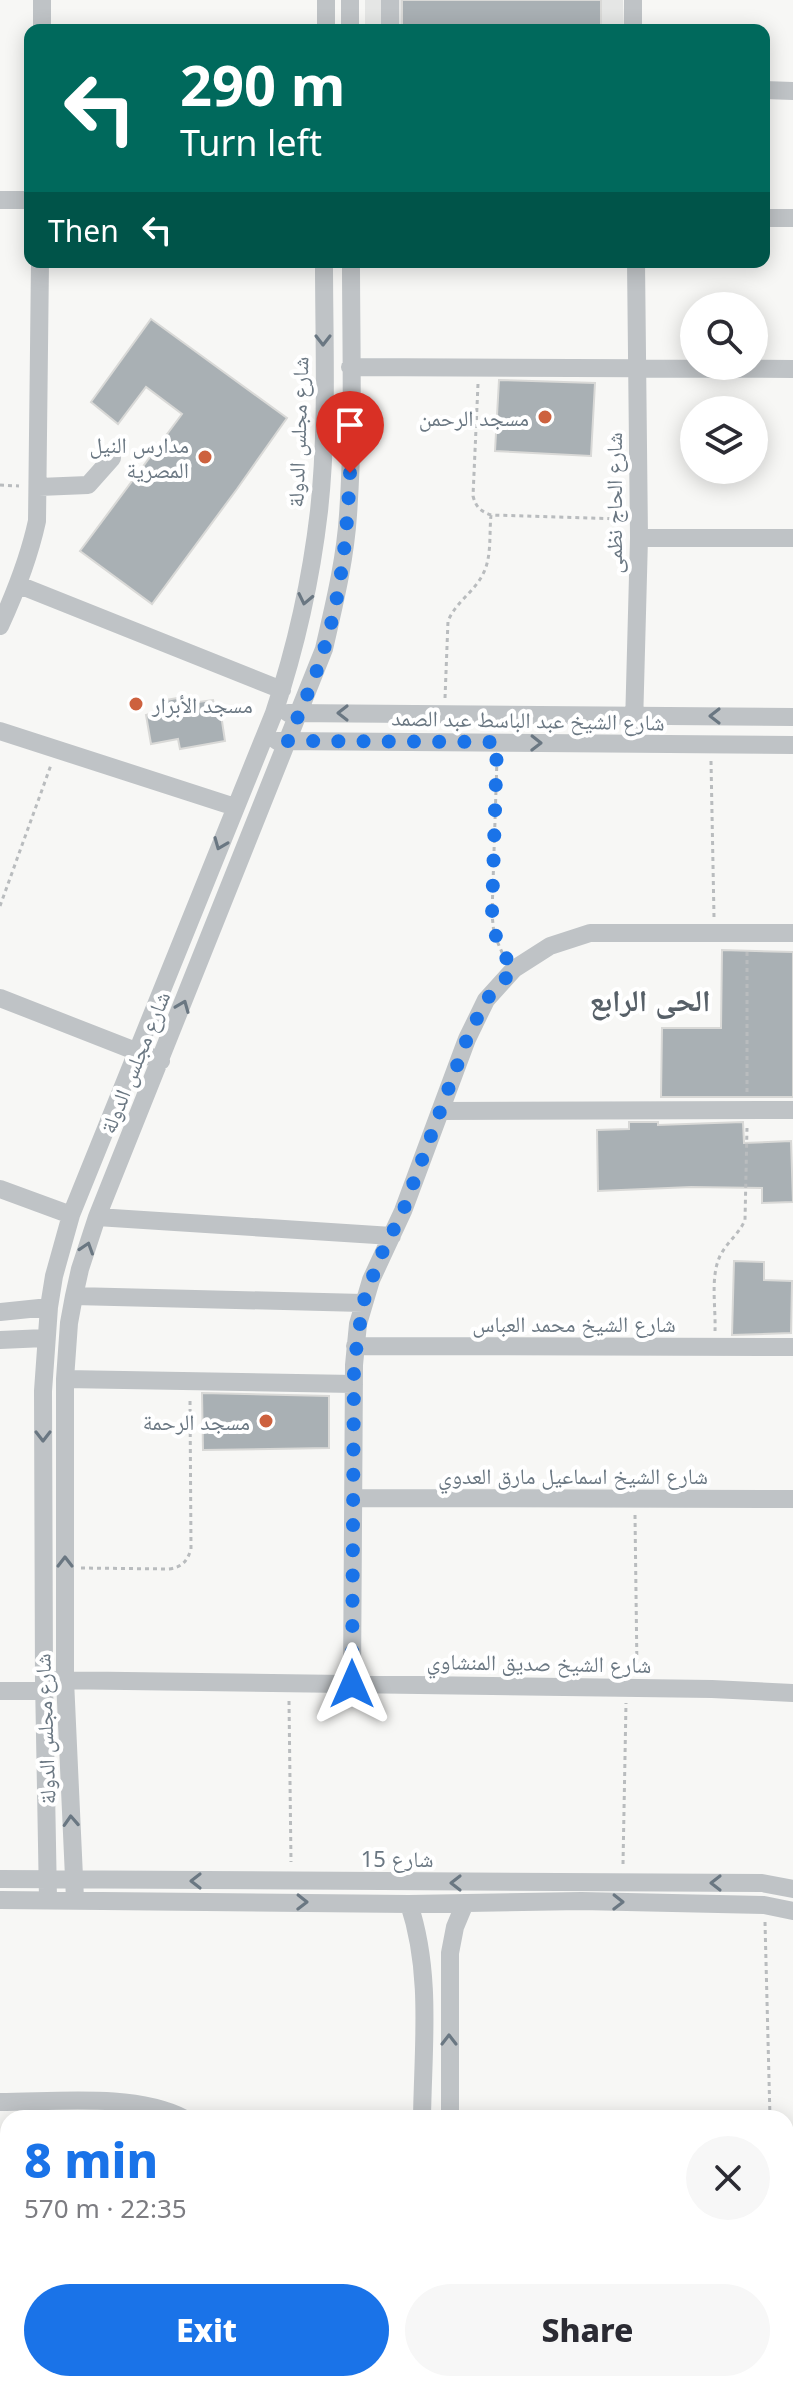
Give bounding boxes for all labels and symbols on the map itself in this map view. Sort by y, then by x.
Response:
one-way arrow [315,334,332,347]
street label: شارع مجلس الدولة [279,356,315,508]
pin [316,391,384,473]
place label: مسجد الرحمن [419,402,529,432]
marker: مسجد الرحمن [536,408,554,426]
place label: مدارس النيل المصرية [90,429,189,484]
street label: شارع الحاج نظمى [598,432,628,574]
marker: مدارس النيل المصرية [196,448,214,466]
one-way arrow [297,591,314,605]
place label: مسجد الأبرار [151,689,253,719]
marker: مسجد الأبرار [127,695,145,713]
street label: شارع الشيخ عبد الباسط عبد الصمد [391,702,665,736]
one-way arrow [336,704,349,722]
one-way arrow [708,707,721,725]
one-way arrow [530,734,543,752]
one-way arrow [214,836,230,850]
district label: الحى الرابع [589,979,711,1021]
street label: شارع مجلس الدولة [92,986,176,1138]
one-way arrow [173,1000,190,1014]
one-way arrow [77,1241,93,1255]
street label: شارع الشيخ محمد العباس [472,1308,676,1338]
place label: مسجد الرحمة [143,1406,250,1436]
marker: مسجد الرحمة [257,1412,275,1430]
one-way arrow [34,1430,52,1443]
street label: شارع الشيخ اسماعيل مارق العدوي [438,1460,708,1494]
one-way arrow [56,1555,74,1568]
position arrow [310,1642,394,1726]
street label: شارع الشيخ صديق المنشاوي [426,1645,652,1683]
street label: شارع مجلس الدولة [26,1653,62,1805]
one-way arrow [63,1814,80,1827]
street label: شارع 15 [361,1843,433,1873]
one-way arrow [189,1872,202,1890]
one-way arrow [449,1874,462,1892]
one-way arrow [709,1874,722,1892]
one-way arrow [612,1893,625,1911]
one-way arrow [296,1894,309,1911]
one-way arrow [440,2033,458,2046]

